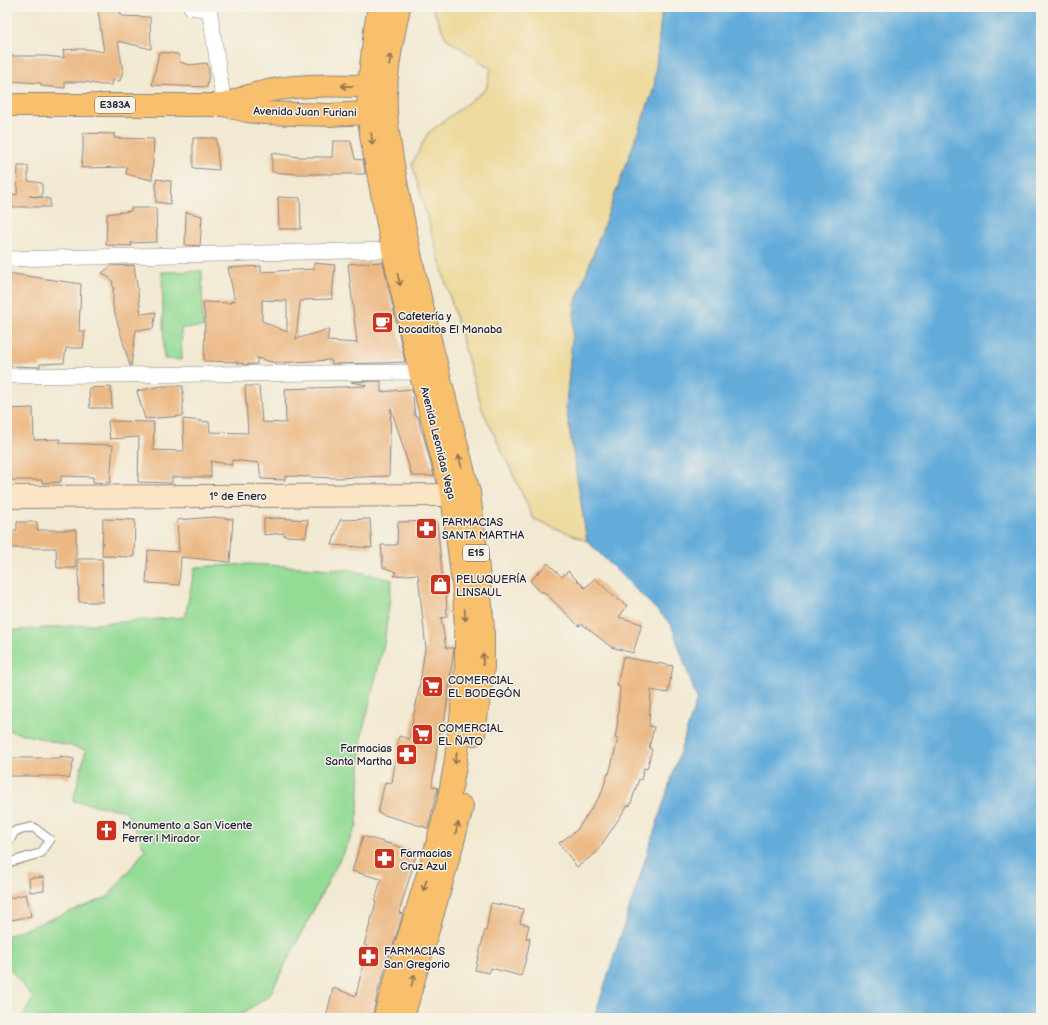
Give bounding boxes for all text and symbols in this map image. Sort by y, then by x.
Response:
one-way arrow [386,54,394,67]
one-way arrow [341,82,354,90]
road number: E383A [95,97,135,113]
street label: Avenida Juan Furiani [253,105,357,119]
one-way arrow [368,132,376,145]
one-way arrow [396,273,404,286]
cafe icon: Cafetería y bocaditos El Manaba [369,309,395,335]
place label: Cafetería y bocaditos El Manaba [398,310,502,336]
street label: Avenida Leonidas Vega [418,385,458,501]
one-way arrow [456,454,464,467]
street label: 1º de Enero [209,490,267,503]
pharmacy icon: FARMACIAS SANTA MARTHA [414,515,440,541]
place label: FARMACIAS SANTA MARTHA [442,516,525,542]
road number: E15 [463,545,489,561]
shop icon: PELUQUERÍA LINSAUL [428,572,454,598]
place label: PELUQUERÍA LINSAUL [456,572,527,599]
one-way arrow [462,608,469,621]
one-way arrow [479,653,487,666]
supermarket icon: COMERCIAL EL BODEGÓN [420,673,446,699]
place label: COMERCIAL EL BODEGÓN [448,674,521,700]
supermarket icon: COMERCIAL EL ÑATO [410,721,436,747]
place label: COMERCIAL EL ÑATO [438,722,504,748]
pharmacy icon: Farmacias Santa Martha [394,741,420,767]
place label: Farmacias Santa Martha [325,742,393,768]
one-way arrow [452,752,460,765]
church icon: Monumento a San Vicente Ferrer | Mirador [94,818,120,844]
place label: Monumento a San Vicente Ferrer | Mirador [122,819,253,845]
one-way arrow [453,822,461,835]
pharmacy icon: Farmacias Cruz Azul [372,846,398,872]
place label: Farmacias Cruz Azul [400,847,452,873]
one-way arrow [420,878,428,890]
pharmacy icon: FARMACIAS San Gregorio [356,944,382,970]
place label: FARMACIAS San Gregorio [384,945,450,971]
one-way arrow [410,974,417,987]

